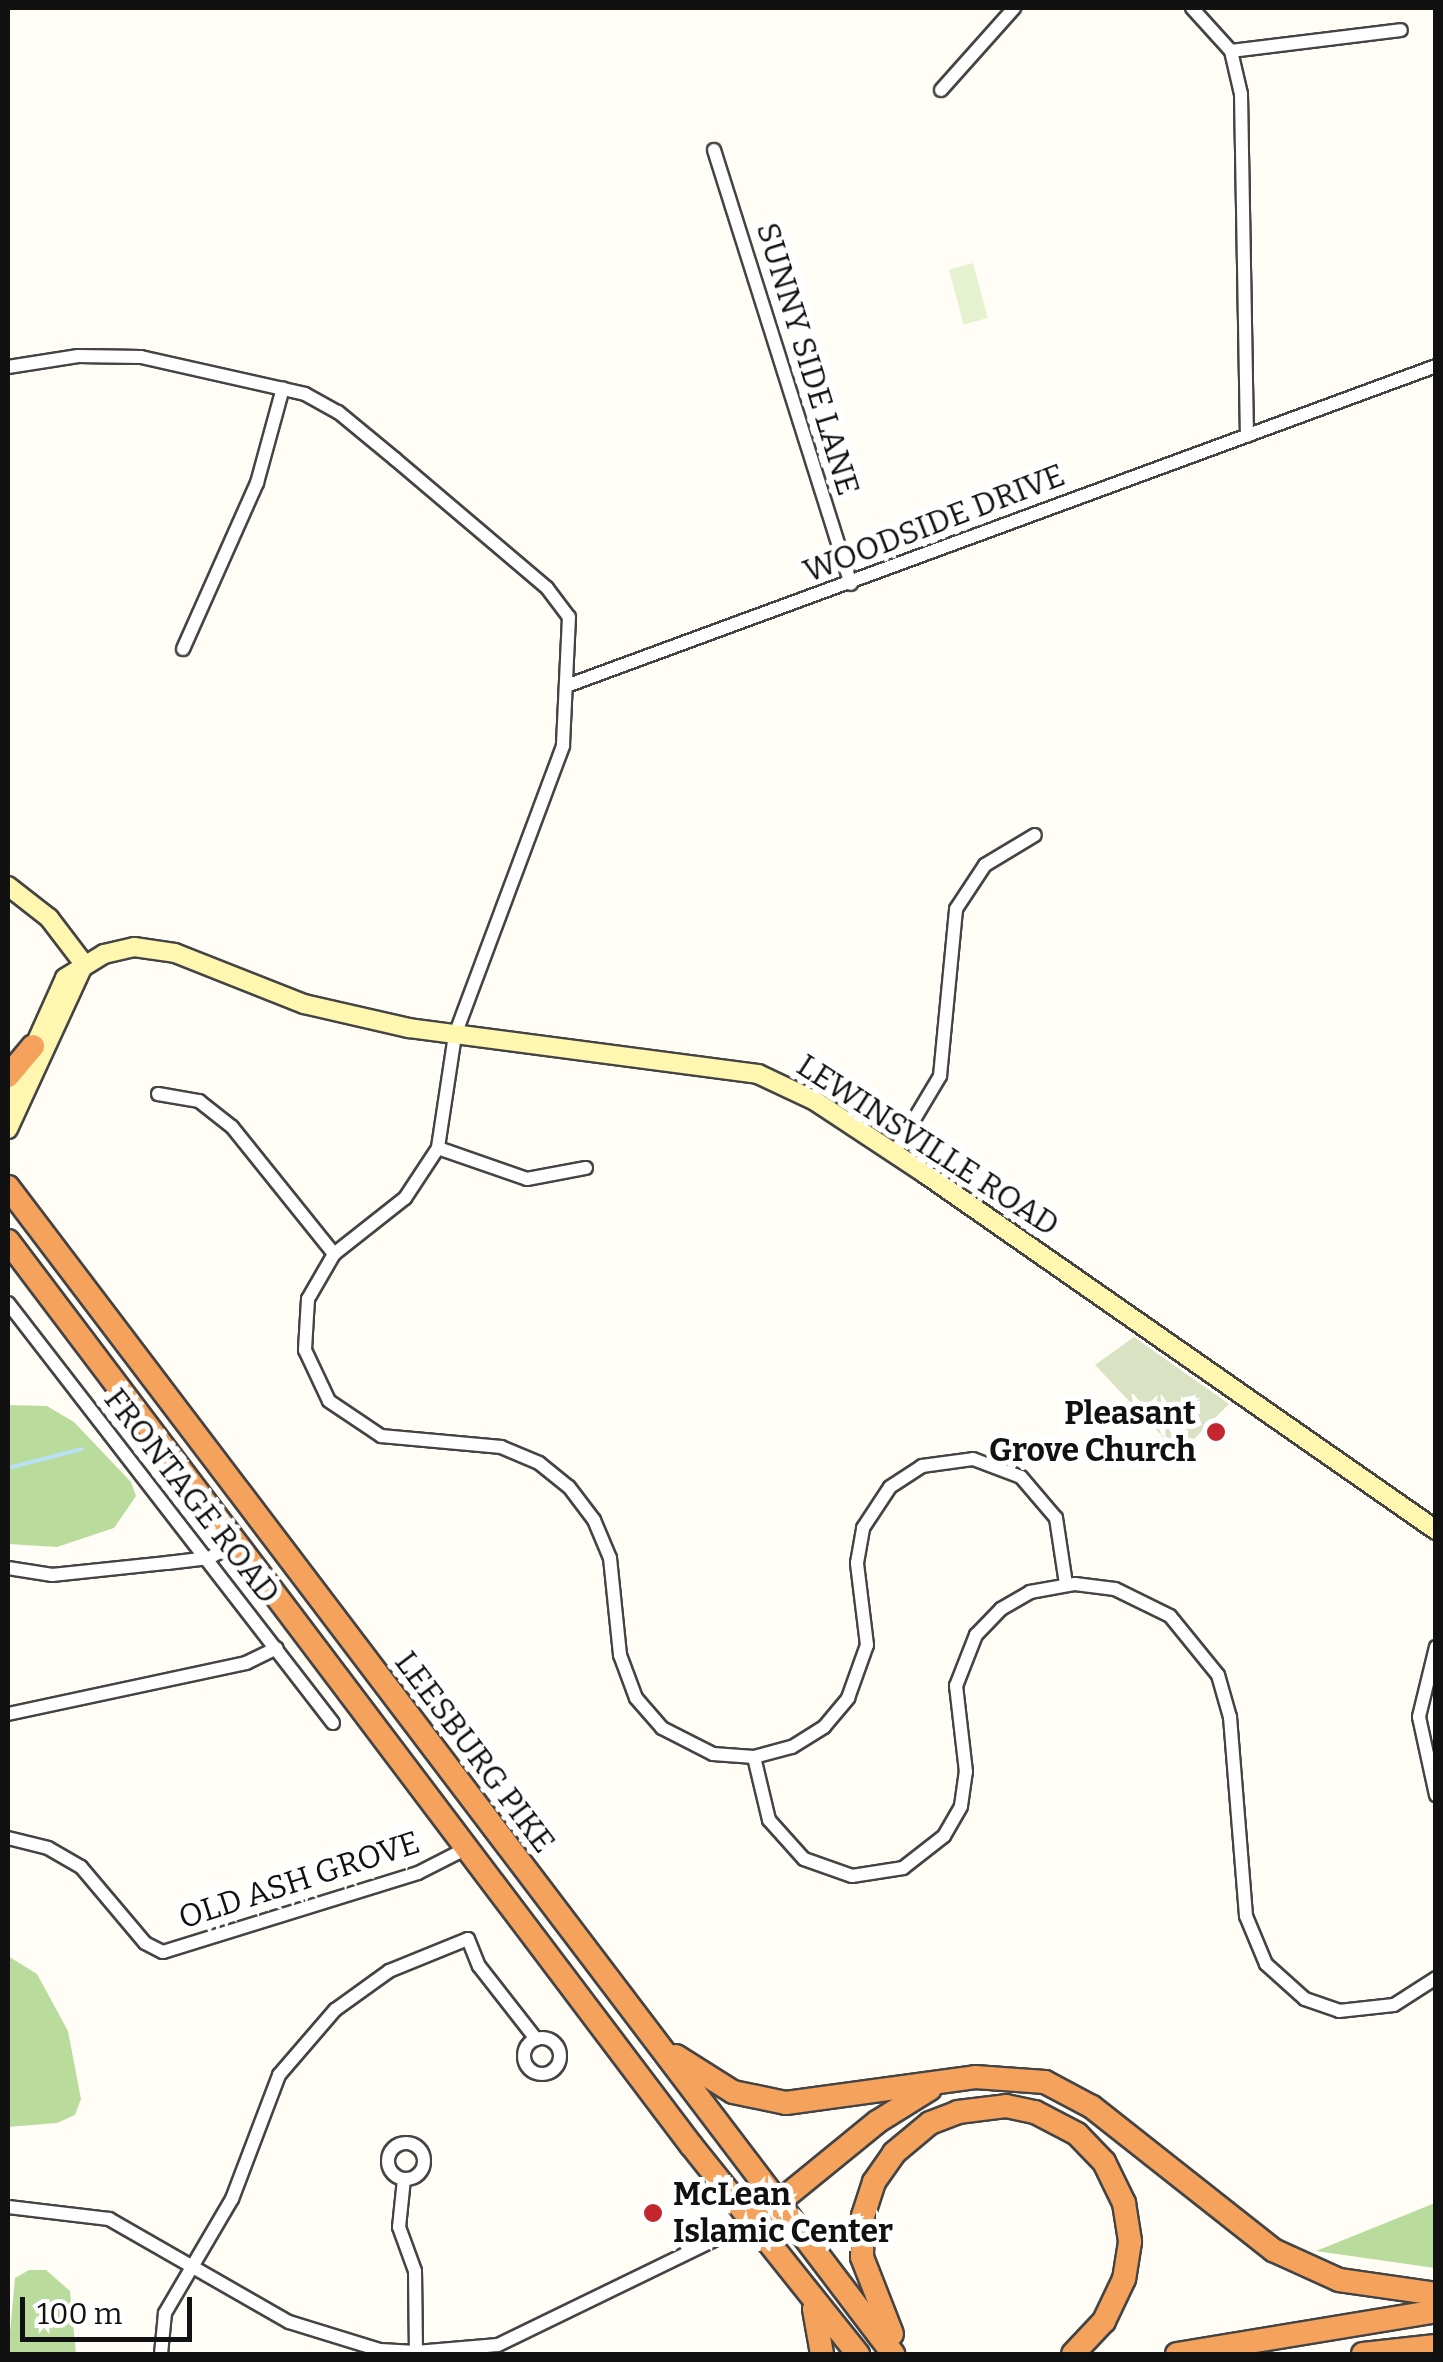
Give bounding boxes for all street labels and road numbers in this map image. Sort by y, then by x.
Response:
street label: SUNNY SIDE LANE [748,218,868,500]
street label: WOODSIDE DRIVE [798,455,1070,591]
street label: LEWINSVILLE ROAD [790,1046,1066,1244]
street label: FRONTAGE ROAD [96,1381,288,1611]
street label: LEESBURG PIKE [387,1644,563,1860]
street label: OLD ASH GROVE [174,1823,424,1937]

